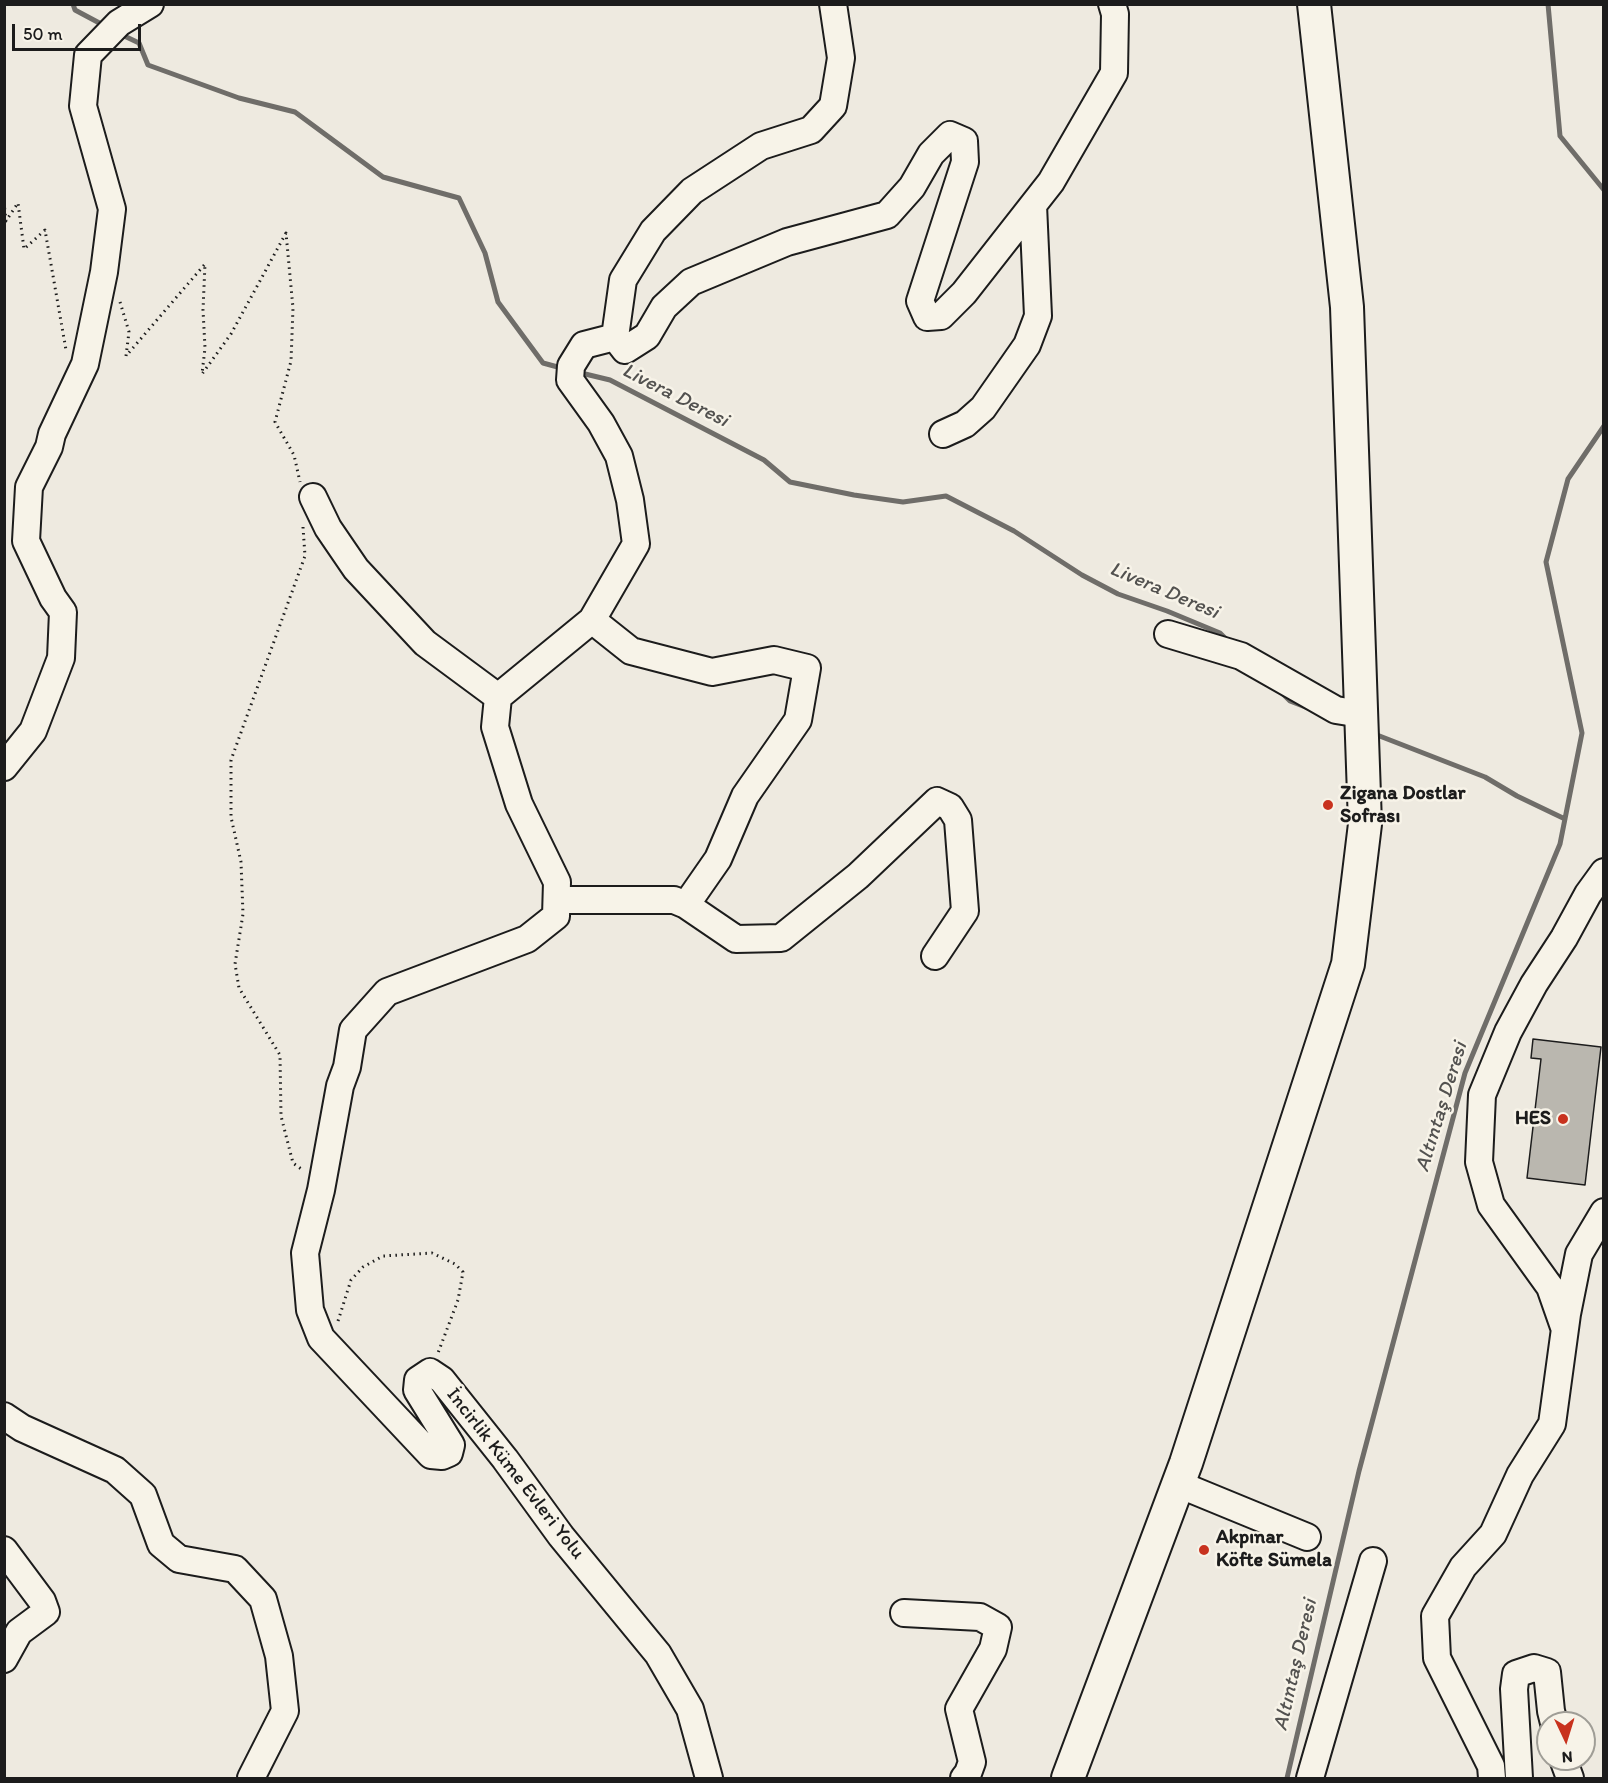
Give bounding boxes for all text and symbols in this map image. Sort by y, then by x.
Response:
scale bar [15,12,144,50]
text: 50 m [23,23,63,45]
water label: Livera Deresi [618,358,732,434]
water label: Livera Deresi [1106,557,1222,625]
place label: Zigana Dostlar Sofrası [1340,782,1465,829]
marker: Zigana Dostlar Sofrası [1321,798,1335,812]
water label: Altıntaş Deresi [1410,1039,1474,1175]
place label: HES [1515,1107,1551,1131]
marker: HES [1556,1112,1570,1126]
street label: İncirlik Küme Evleri Yolu [441,1384,589,1564]
place label: Akpınar Köfte Sümela [1216,1526,1332,1573]
marker: Akpınar Köfte Sümela [1197,1543,1211,1557]
water label: Altıntaş Deresi [1269,1597,1323,1733]
north arrow [1536,1711,1596,1771]
text: N [1561,1748,1573,1767]

